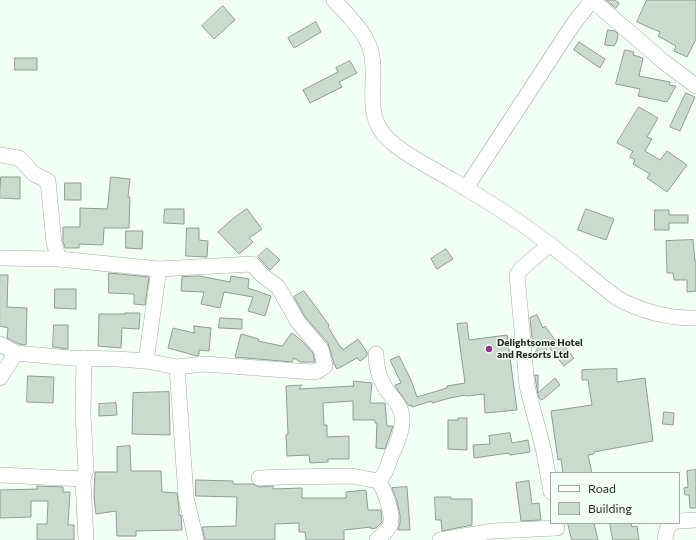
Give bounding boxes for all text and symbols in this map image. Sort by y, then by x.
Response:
place label: Delightsome Hotel and Resorts Ltd [497,337,583,360]
marker: Delightsome Hotel and Resorts Ltd [484,344,494,354]
legend [550,472,680,524]
text: Road [588,481,616,495]
text: Building [588,501,632,515]

